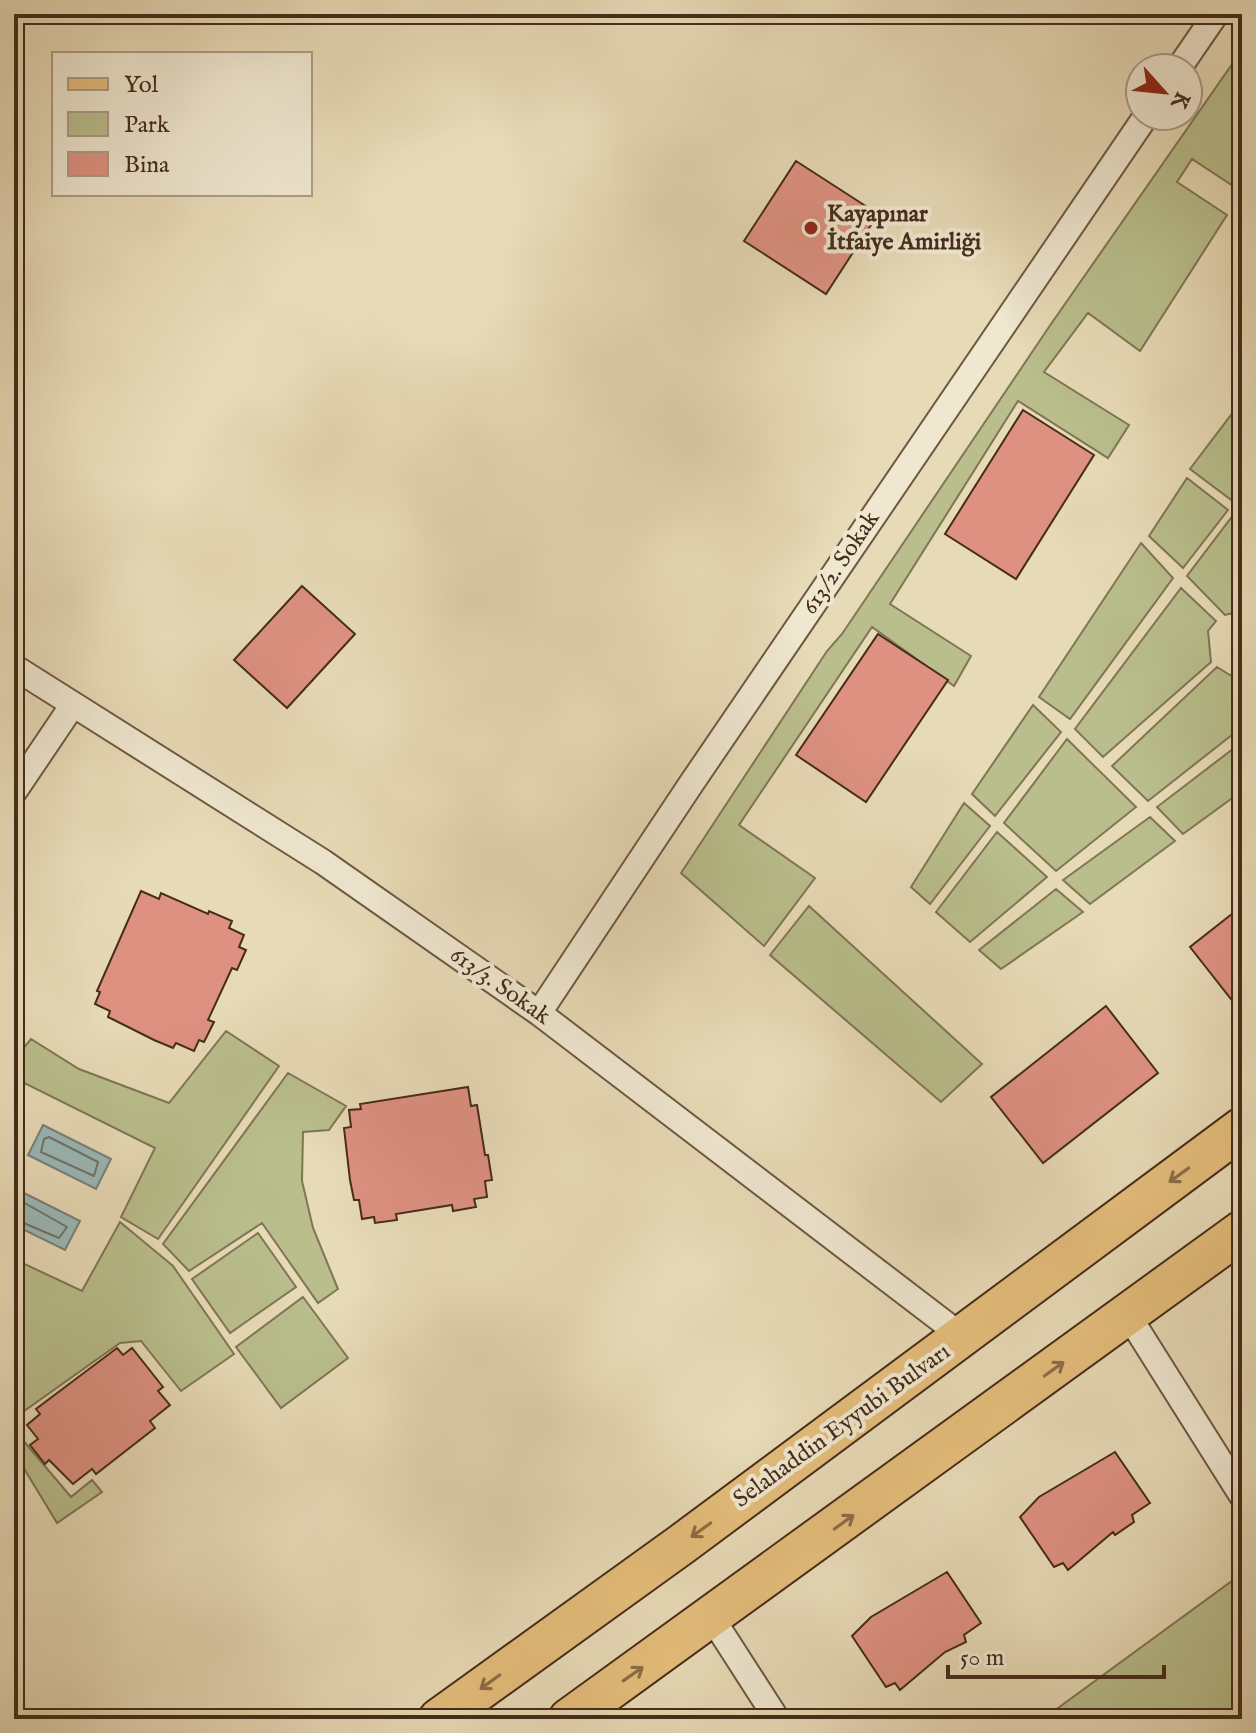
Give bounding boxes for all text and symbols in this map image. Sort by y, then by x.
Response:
legend [52,52,312,196]
north arrow [1124,52,1204,132]
text: Yol [124,70,159,101]
text: K [1163,87,1196,115]
text: Park [124,110,170,141]
text: Bina [124,150,170,181]
place label: Kayapınar İtfaiye Amirliği [827,199,982,258]
marker: Kayapınar İtfaiye Amirliği [802,219,820,237]
street label: 613/2. Sokak [795,505,887,621]
street label: 613/3. Sokak [443,940,557,1032]
one-way arrow [1169,1166,1190,1183]
street label: Selahaddin Eyyubi Bulvarı [727,1337,957,1515]
one-way arrow [1043,1361,1064,1378]
one-way arrow [833,1514,854,1531]
one-way arrow [691,1521,712,1538]
scale bar [948,1629,1164,1679]
text: 50 m [960,1643,1004,1674]
one-way arrow [622,1666,643,1683]
one-way arrow [480,1673,501,1690]

